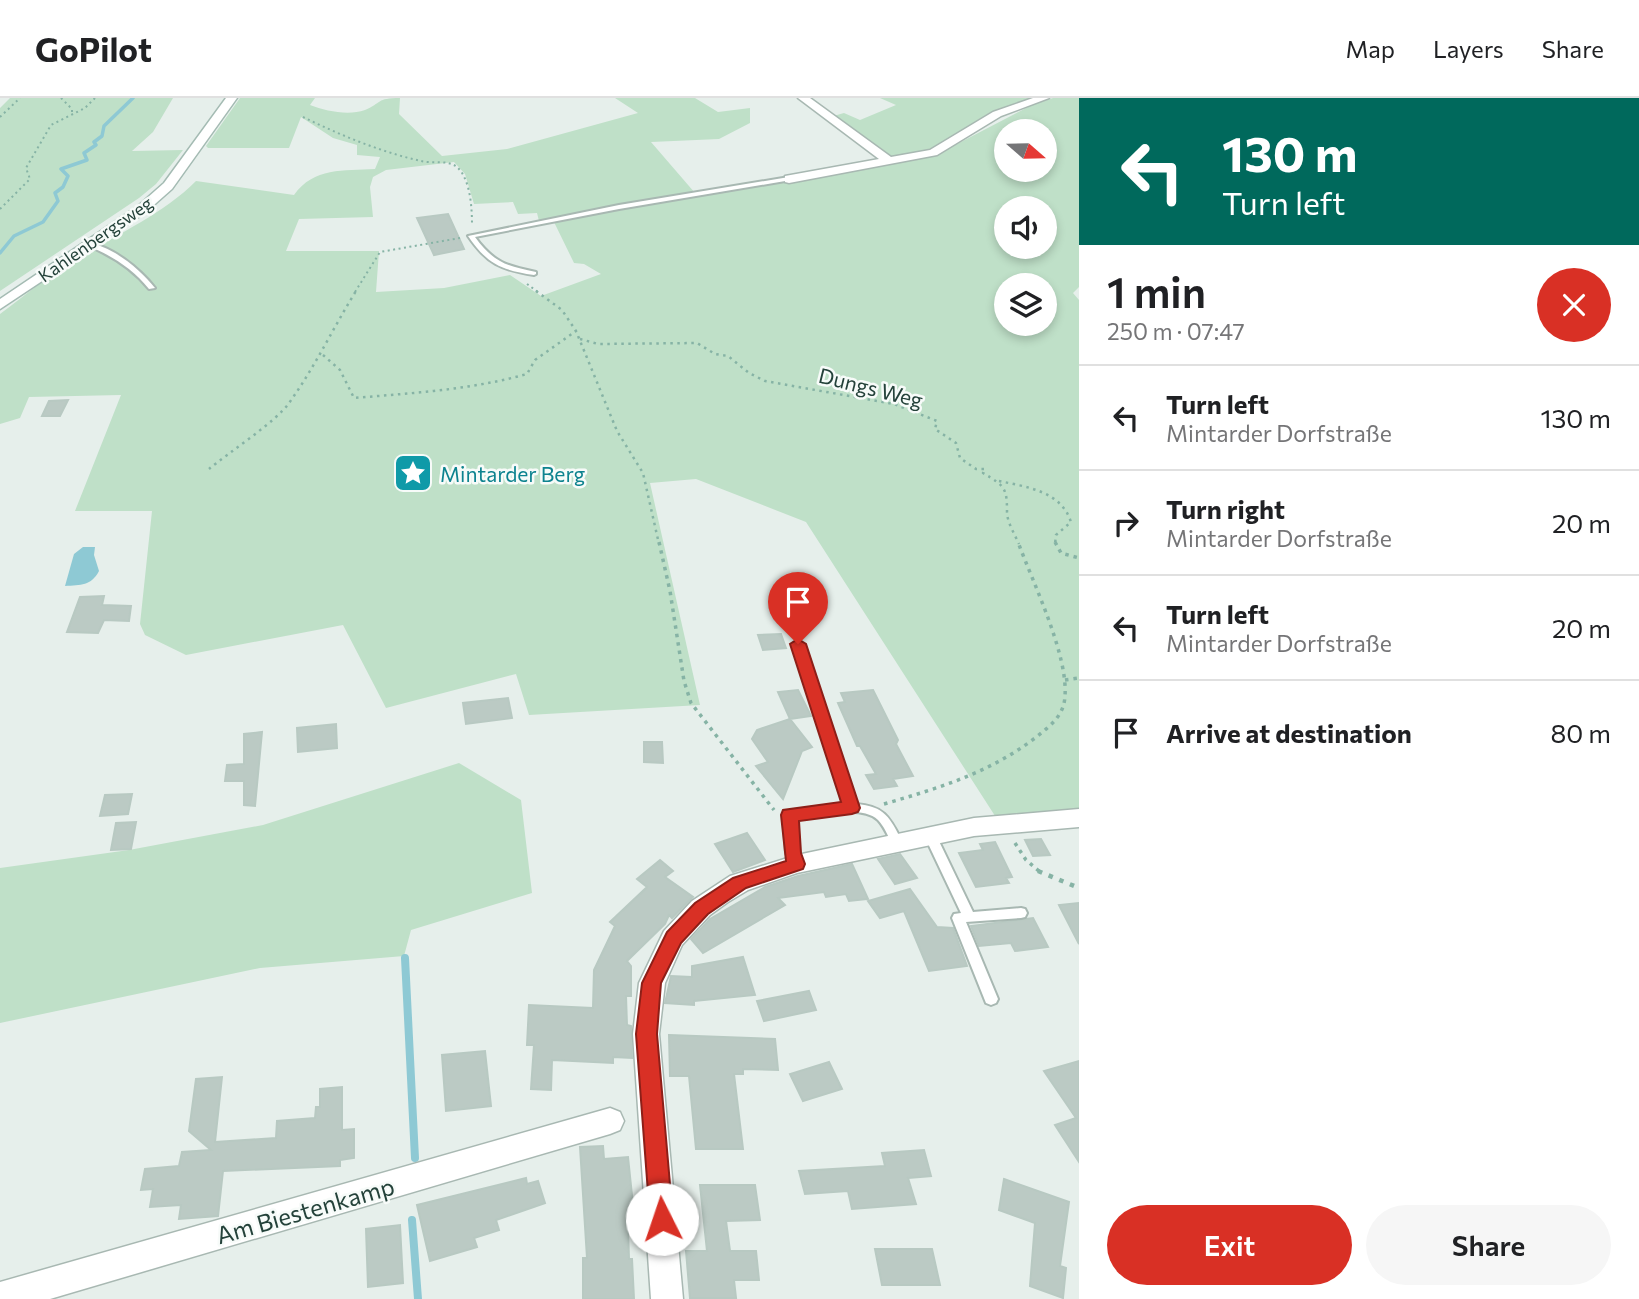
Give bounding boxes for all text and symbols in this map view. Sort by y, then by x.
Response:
text: GoPilot [35,28,152,69]
text: Map [1346,34,1395,63]
text: Layers [1433,34,1504,63]
text: Share [1542,34,1604,63]
north arrow [994,119,1057,182]
map controls [994,119,1057,336]
text: 130 m [1222,122,1357,182]
icon: left [1107,126,1198,217]
text: Turn left [1222,182,1346,222]
street label: Kahlenbergsweg [34,191,157,287]
button: sound [994,196,1057,259]
text: 1 min [1107,265,1206,317]
button: close [1537,268,1611,342]
button: layers [994,273,1057,336]
text: 250 m · 07:47 [1107,317,1245,345]
street label: Dungs Weg [816,362,926,412]
text: Turn left [1166,388,1269,419]
icon: left [1107,399,1145,437]
text: 130 m [1540,402,1611,433]
text: Mintarder Dorfstraße [1166,419,1392,447]
place icon: Mintarder Berg [392,452,434,494]
place label: Mintarder Berg [440,461,585,486]
text: Turn right [1166,493,1285,524]
icon: right [1107,504,1145,542]
text: 20 m [1552,507,1611,538]
text: Mintarder Dorfstraße [1166,524,1392,552]
pin [768,572,828,644]
icon: arrive [779,583,817,621]
text: Turn left [1166,598,1269,629]
icon: left [1107,609,1145,647]
text: 20 m [1552,612,1611,643]
text: Mintarder Dorfstraße [1166,629,1392,657]
icon: arrive [1107,714,1145,752]
text: Arrive at destination [1166,717,1412,748]
text: 80 m [1551,717,1611,748]
street label: Am Biestenkamp [213,1171,397,1249]
position arrow [625,1182,699,1256]
button: Exit [1107,1205,1352,1285]
button: Share [1366,1205,1611,1285]

